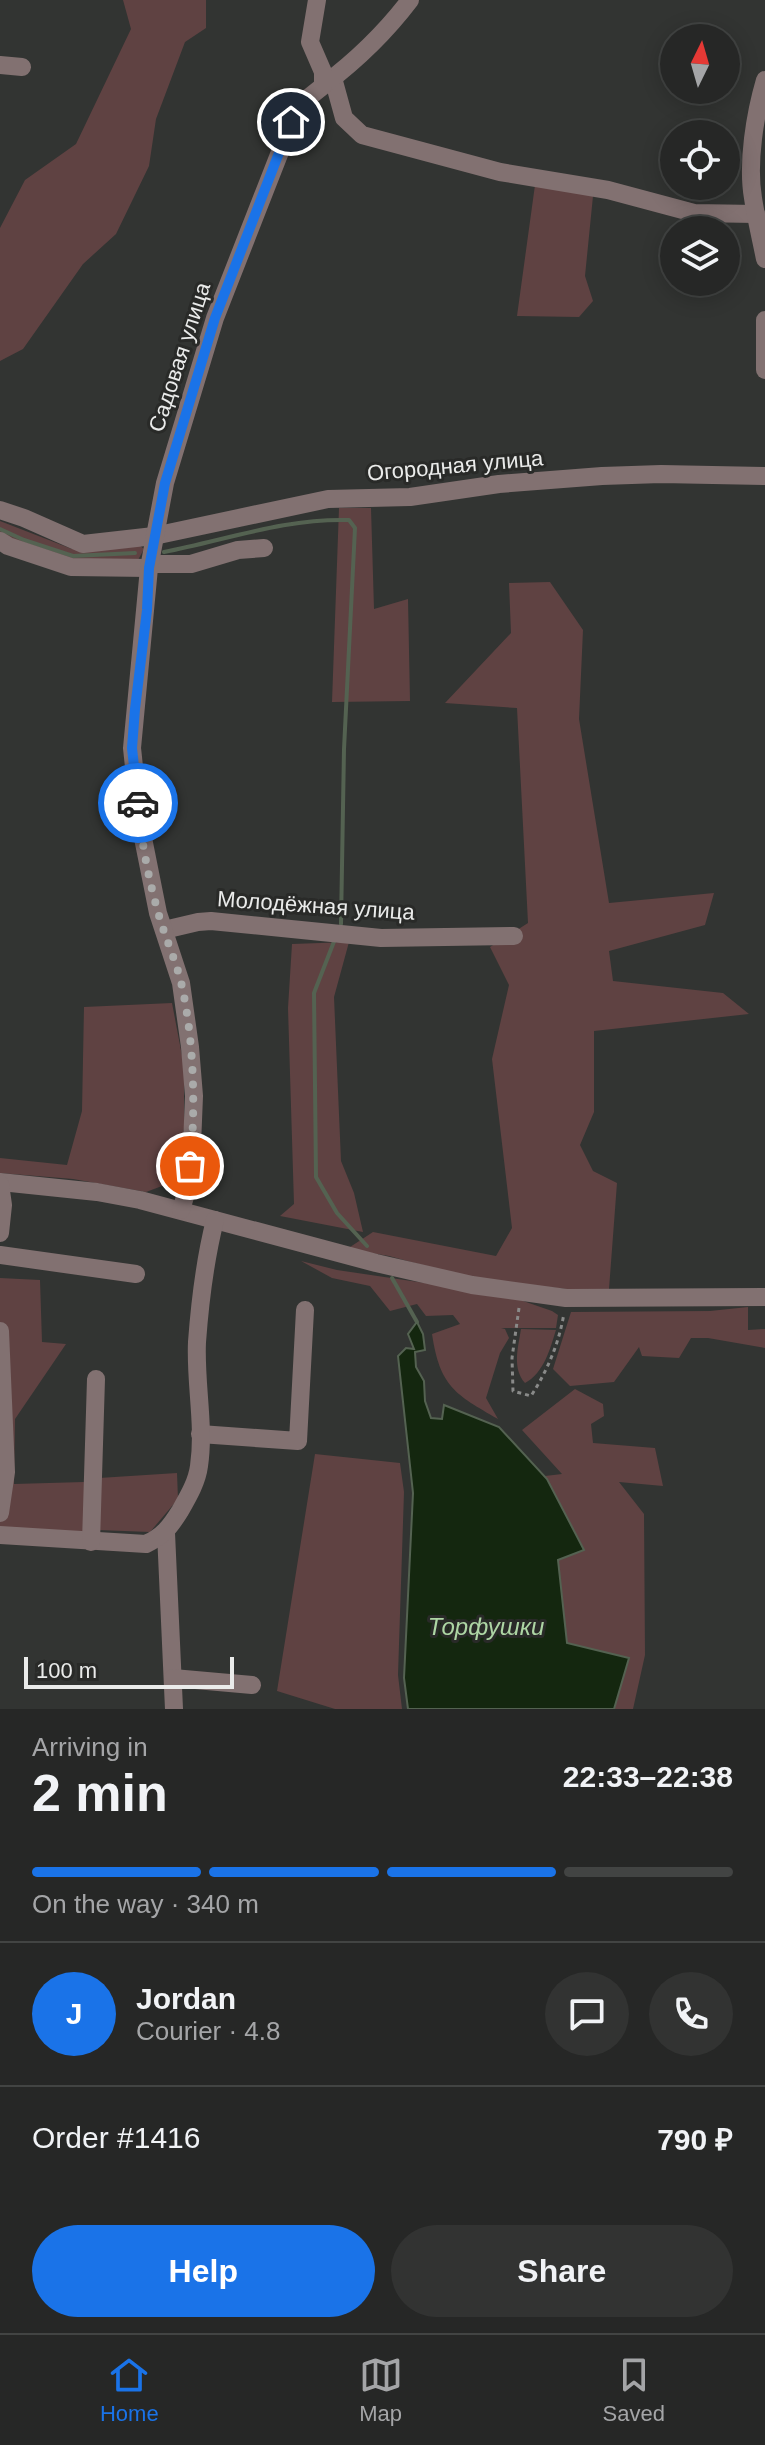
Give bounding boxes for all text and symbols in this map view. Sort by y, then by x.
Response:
north arrow [660,24,740,104]
map controls [660,24,740,296]
pin [257,88,325,156]
icon: home [269,100,313,144]
button: locate [660,120,740,200]
button: layers [660,216,740,296]
street label: Садовая улица [144,279,216,435]
street label: Огородная улица [366,445,545,486]
courier [98,763,178,843]
icon: car [116,781,160,825]
street label: Молодёжная улица [216,886,416,925]
pin [156,1132,224,1200]
icon: bag [168,1144,212,1188]
water label: Торфушки [428,1613,544,1640]
scale bar [24,1653,234,1689]
text: 100 m [36,1658,97,1683]
text: Arriving in [32,1732,148,1762]
text: 22:33–22:38 [563,1760,733,1793]
text: 2 min [32,1764,168,1822]
text: On the way · 340 m [32,1889,259,1919]
button: chat [545,1972,629,2056]
button: phone [649,1972,733,2056]
text: Jordan [136,1982,236,2015]
text: J [66,1997,82,2030]
text: Courier · 4.8 [136,2016,281,2046]
text: Order #1416 [32,2121,200,2154]
text: 790 ₽ [657,2123,733,2156]
button: Help [32,2225,375,2317]
button: Share [391,2225,733,2317]
tab: Home [100,2353,159,2427]
tab: Map [359,2353,403,2427]
tab: Saved [603,2353,665,2427]

